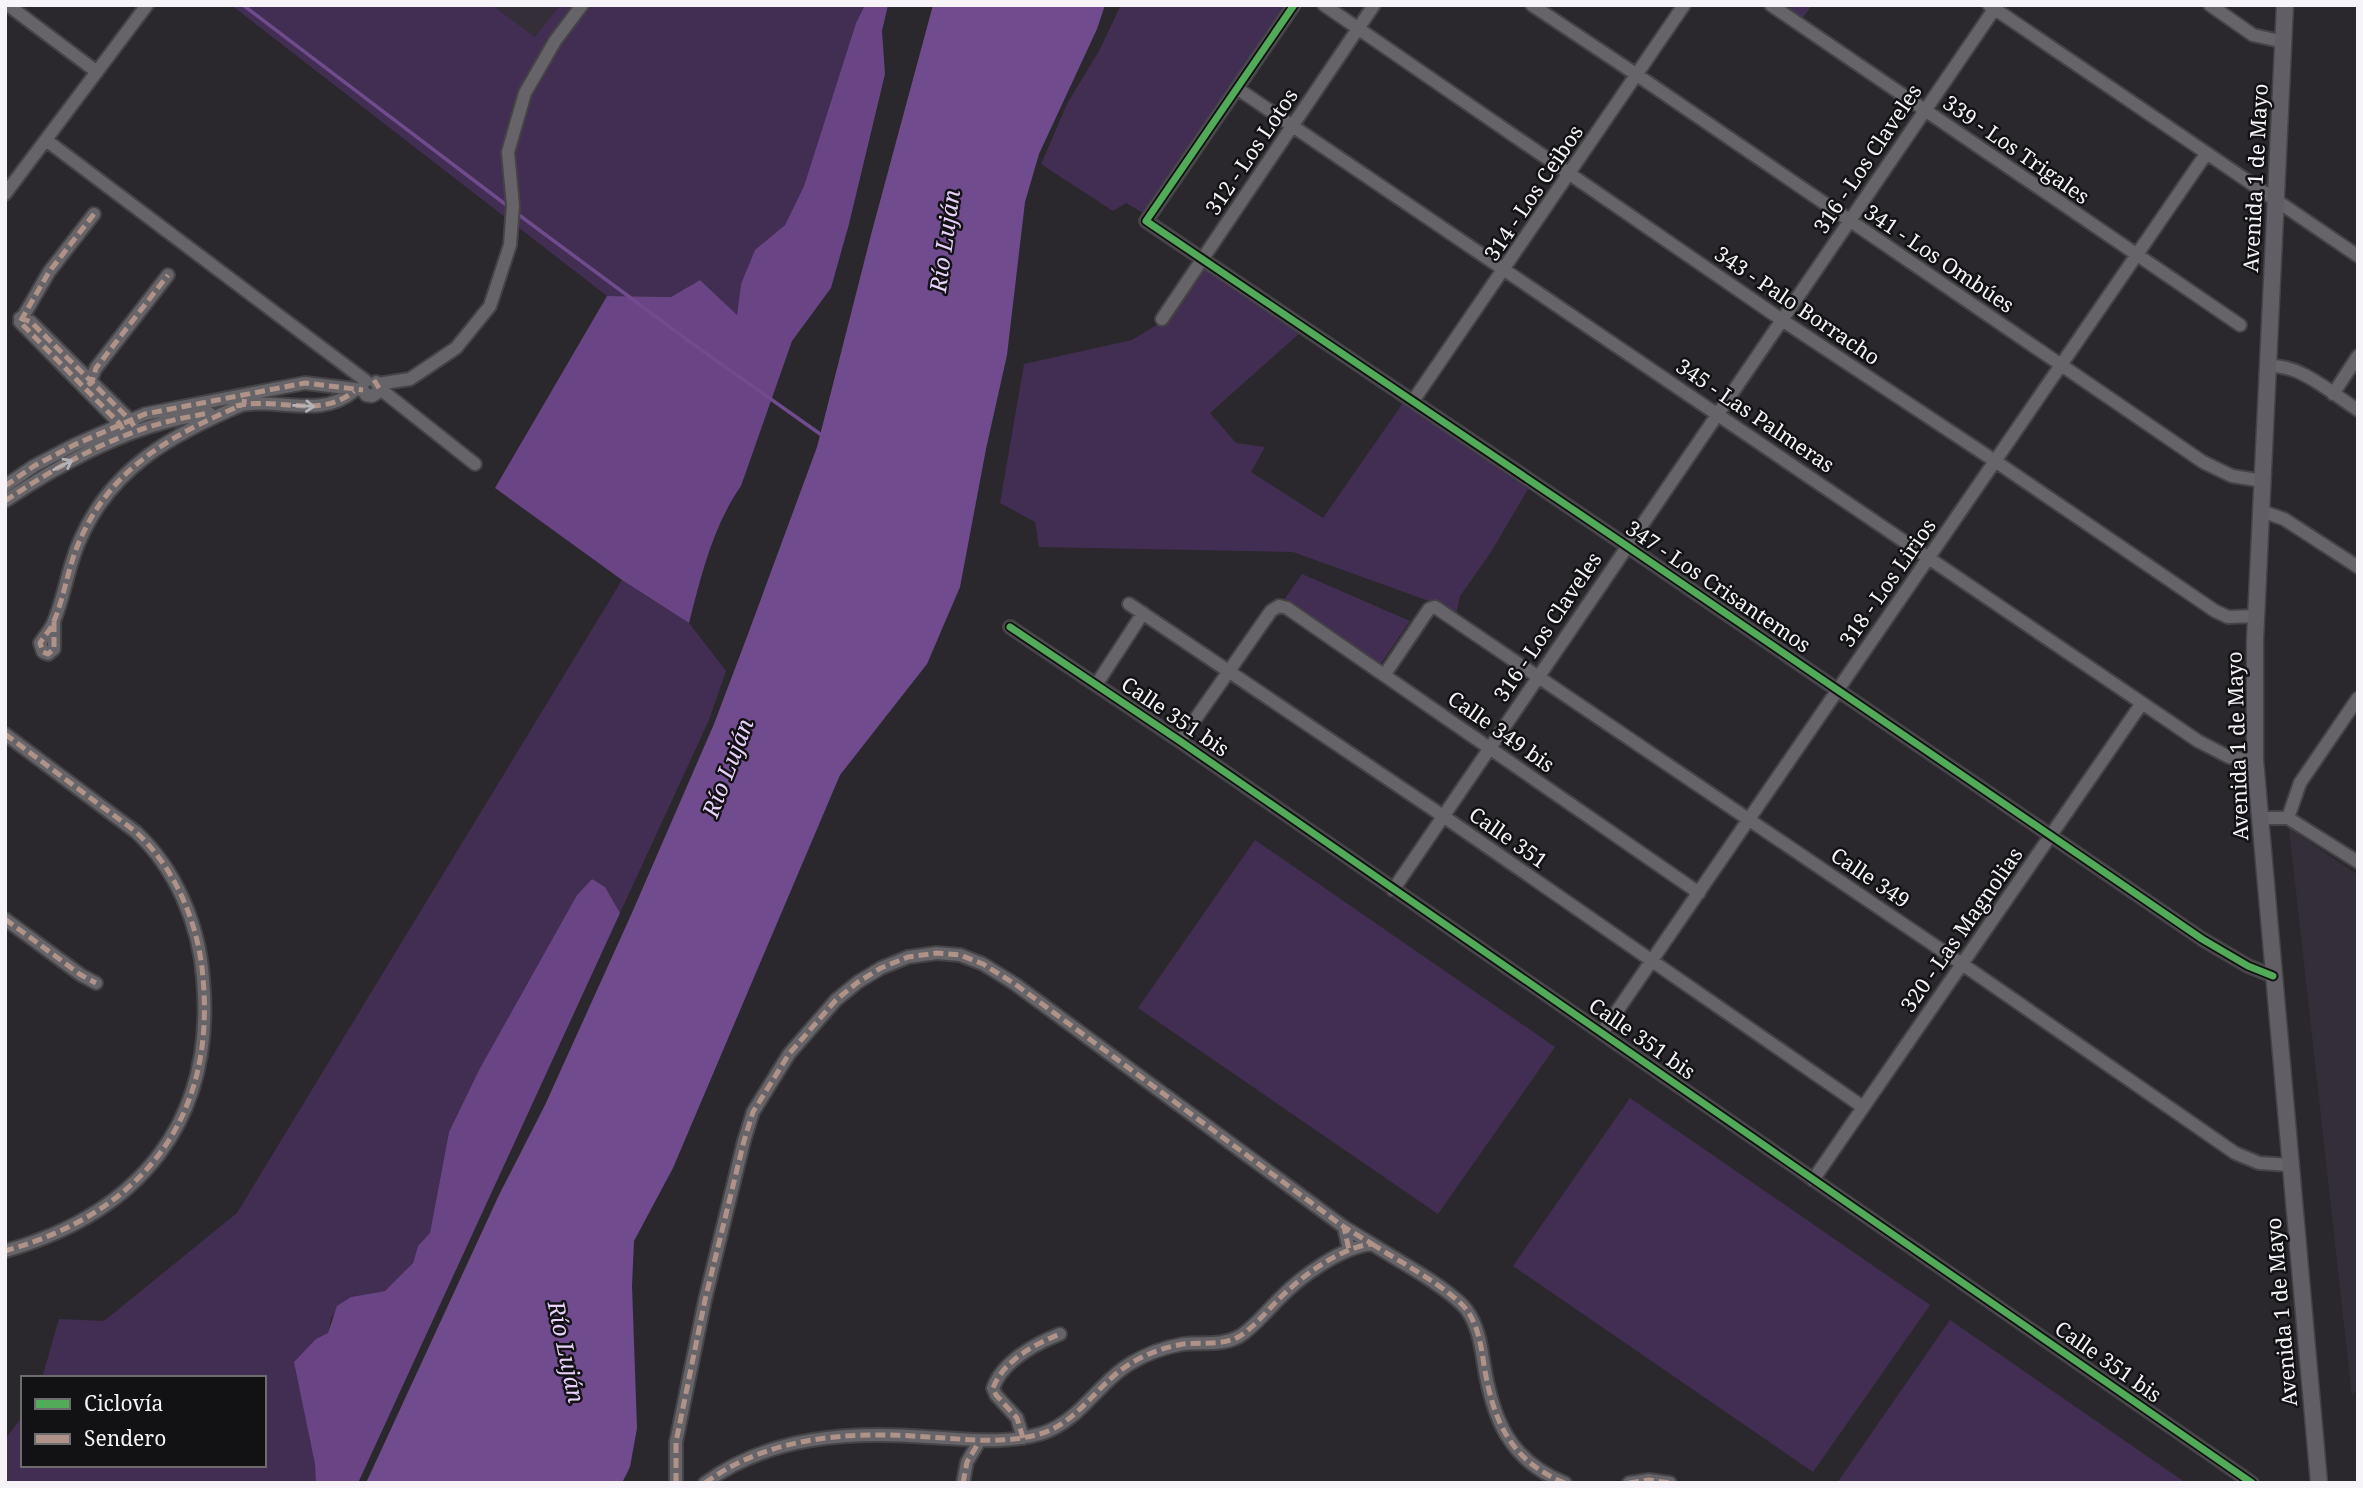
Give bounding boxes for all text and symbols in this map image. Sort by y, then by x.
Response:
street label: 316 - Los Claveles [1807,78,1928,239]
street label: 312 - Los Lotos [1198,83,1304,220]
street label: Avenida 1 de Mayo [2236,83,2274,273]
street label: 339 - Los Trigales [1938,88,2095,210]
street label: 314 - Los Ceibos [1477,119,1589,266]
water label: Río Luján [921,187,967,295]
street label: 341 - Los Ombúes [1859,198,2020,319]
street label: 343 - Palo Borracho [1709,239,1886,371]
street label: 345 - Las Palmeras [1671,352,1840,479]
one-way arrow [292,400,315,413]
one-way arrow [52,458,73,471]
street label: 318 - Los Lirios [1832,513,1942,652]
street label: 347 - Los Crisantemos [1621,514,1816,659]
street label: 316 - Los Claveles [1487,546,1608,707]
street label: Avenida 1 de Mayo [2220,651,2254,841]
street label: Calle 351 bis [1116,670,1235,763]
street label: Calle 349 bis [1443,684,1560,778]
water label: Río Luján [693,713,761,823]
street label: Calle 351 [1464,800,1553,874]
street label: Calle 349 [1826,840,1916,914]
street label: 320 - Las Magnolias [1894,841,2029,1018]
street label: Calle 351 bis [1584,991,1701,1085]
street label: Avenida 1 de Mayo [2259,1217,2303,1408]
water label: Río Luján [540,1297,593,1406]
street label: Calle 351 bis [2050,1314,2167,1408]
legend [21,1376,266,1467]
text: Ciclovía [84,1389,163,1417]
text: Sendero [84,1424,166,1452]

